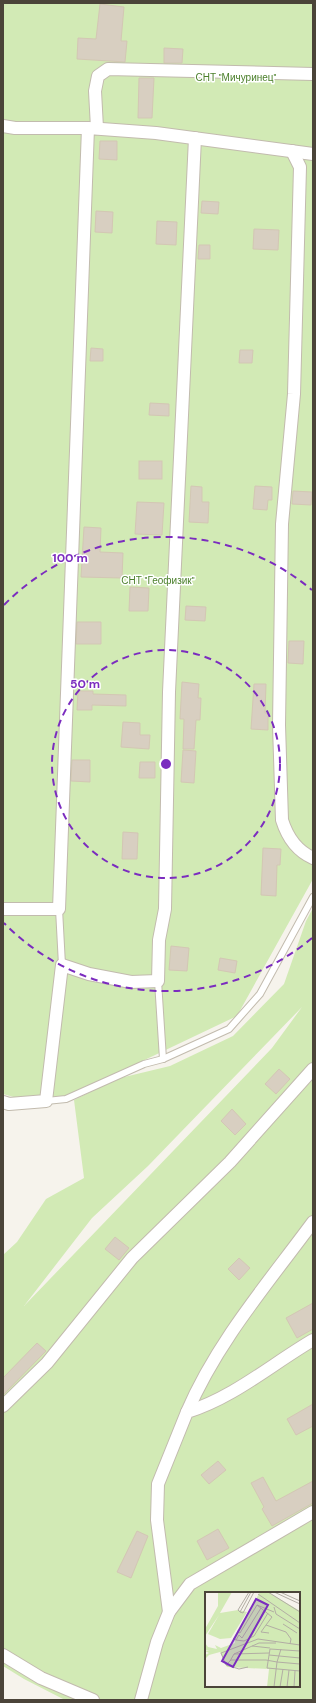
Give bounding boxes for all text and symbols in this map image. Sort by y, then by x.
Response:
park label: СНТ "Мичуринец" [195,71,277,84]
text: 100 m [52,550,88,566]
park label: СНТ "Геофизик" [121,574,195,587]
text: 50 m [70,676,100,692]
centre of rings [159,757,173,771]
inset map [205,1592,300,1687]

